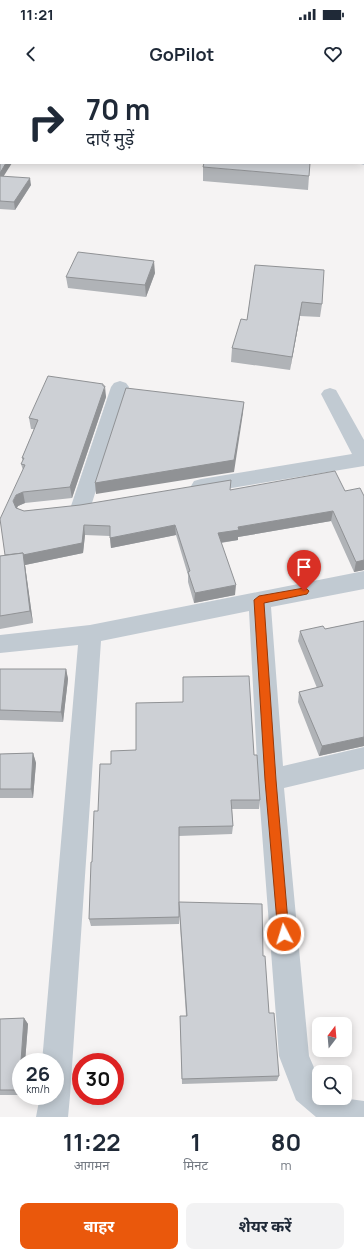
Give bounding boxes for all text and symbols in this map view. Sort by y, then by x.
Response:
text: 11:21 [20,4,54,25]
text: GoPilot [150,42,214,66]
icon: back [20,43,42,65]
icon: heart [322,43,344,65]
text: 70 m [86,90,150,128]
icon: right [20,96,72,148]
text: दाएँ मुड़ें [86,126,134,150]
pin [287,550,321,591]
icon: arrive [293,556,315,578]
position arrow [263,913,305,955]
north arrow [312,1017,352,1057]
map controls [312,1017,352,1105]
speed limit sign: 30 [72,1053,124,1105]
text: 26 [26,1060,50,1087]
button: search [312,1065,352,1105]
text: km/h [26,1082,50,1096]
text: 11:22 [63,1125,121,1158]
text: 1 [190,1125,201,1158]
text: 80 [271,1125,301,1158]
text: आगमन [74,1156,109,1174]
text: मिनट [183,1156,208,1174]
text: m [281,1156,292,1174]
button: बाहर [20,1203,178,1249]
button: शेयर करें [186,1203,344,1249]

